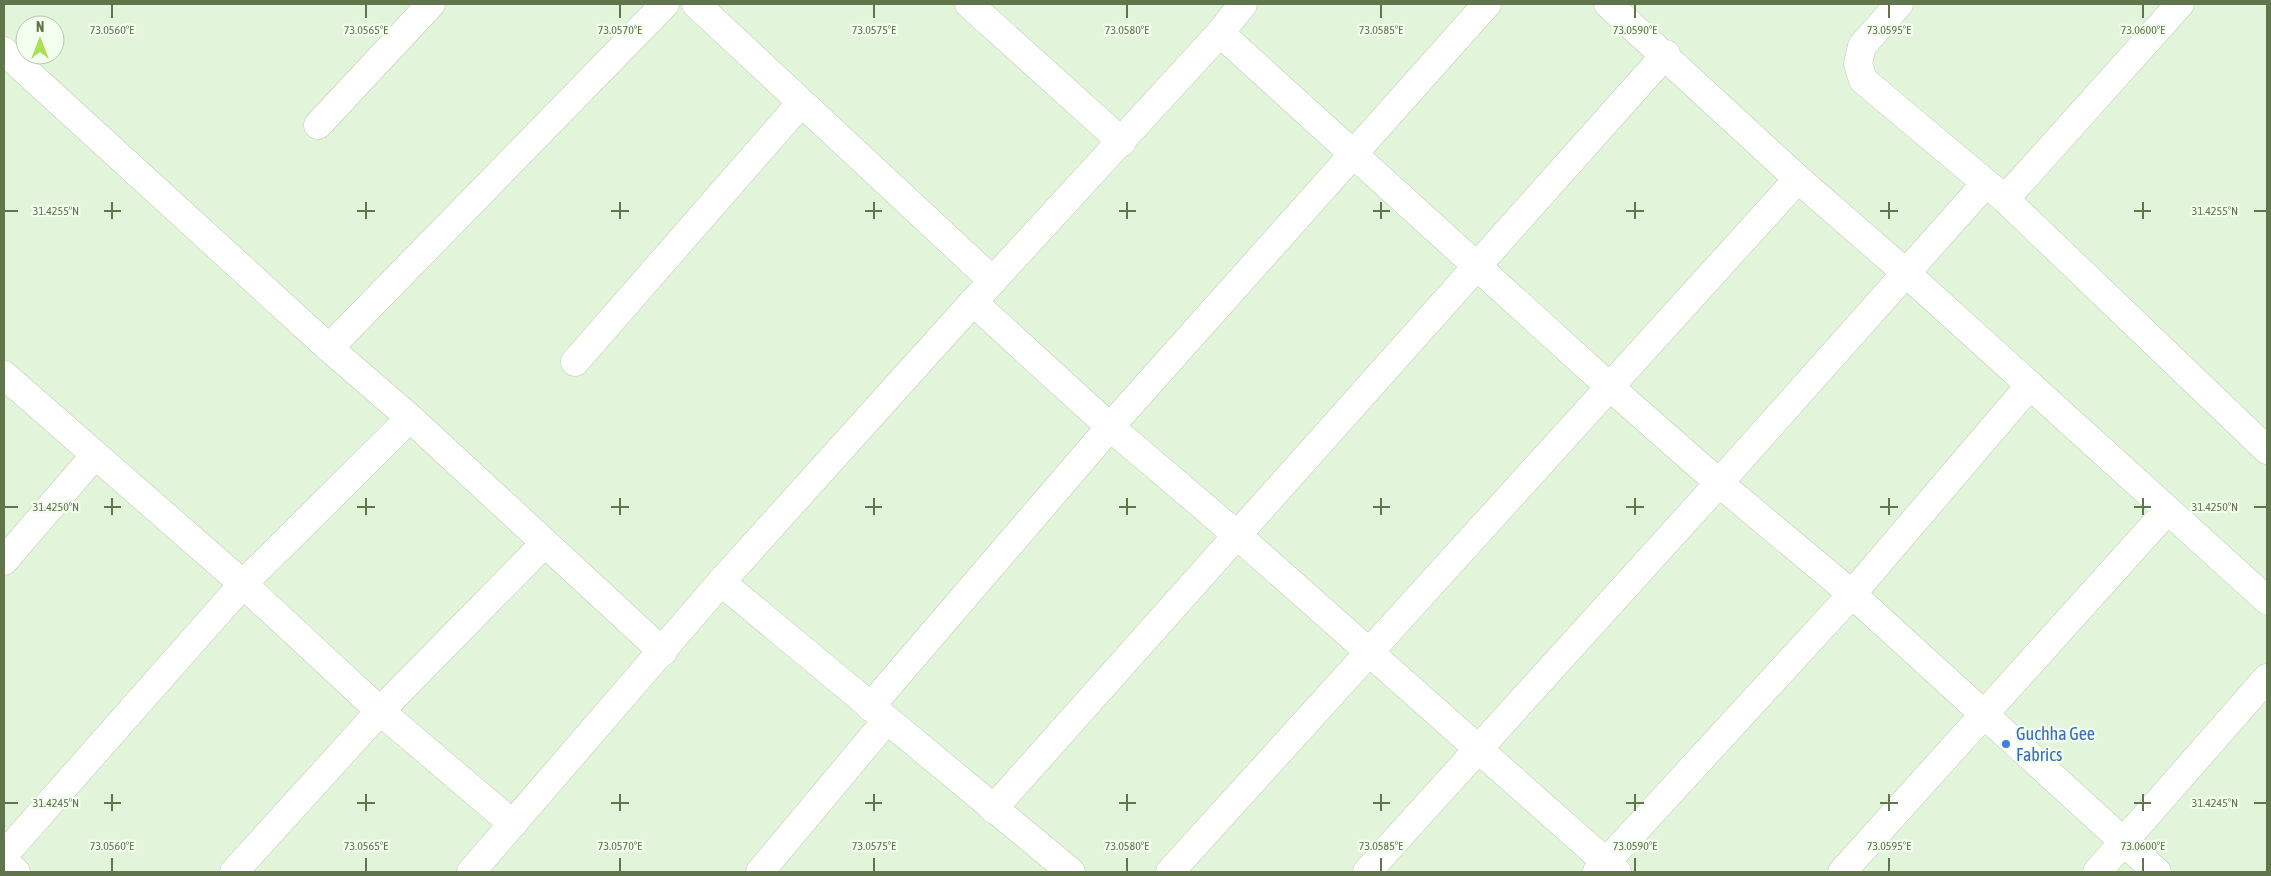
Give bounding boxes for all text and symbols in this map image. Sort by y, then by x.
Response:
north arrow [15,15,65,65]
text: N [36,19,44,35]
text: 73.0560°E [90,23,134,37]
text: 73.0565°E [344,23,388,37]
text: 73.0570°E [598,23,642,37]
text: 73.0575°E [852,23,896,37]
text: 73.0580°E [1105,23,1149,37]
text: 73.0585°E [1359,23,1403,37]
text: 73.0590°E [1613,23,1657,37]
text: 73.0595°E [1867,23,1911,37]
text: 73.0600°E [2121,23,2165,37]
text: 31.4255°N [33,204,79,218]
text: 31.4255°N [2192,204,2238,218]
text: 31.4250°N [33,500,79,514]
text: 31.4250°N [2192,500,2238,514]
place label: Guchha Gee Fabrics [2016,723,2095,765]
marker: Guchha Gee Fabrics [2000,738,2012,750]
text: 31.4245°N [33,796,79,810]
text: 31.4245°N [2192,796,2238,810]
text: 73.0560°E [90,839,134,853]
text: 73.0565°E [344,839,388,853]
text: 73.0570°E [598,839,642,853]
text: 73.0575°E [852,839,896,853]
text: 73.0580°E [1105,839,1149,853]
text: 73.0585°E [1359,839,1403,853]
text: 73.0590°E [1613,839,1657,853]
text: 73.0595°E [1867,839,1911,853]
text: 73.0600°E [2121,839,2165,853]

